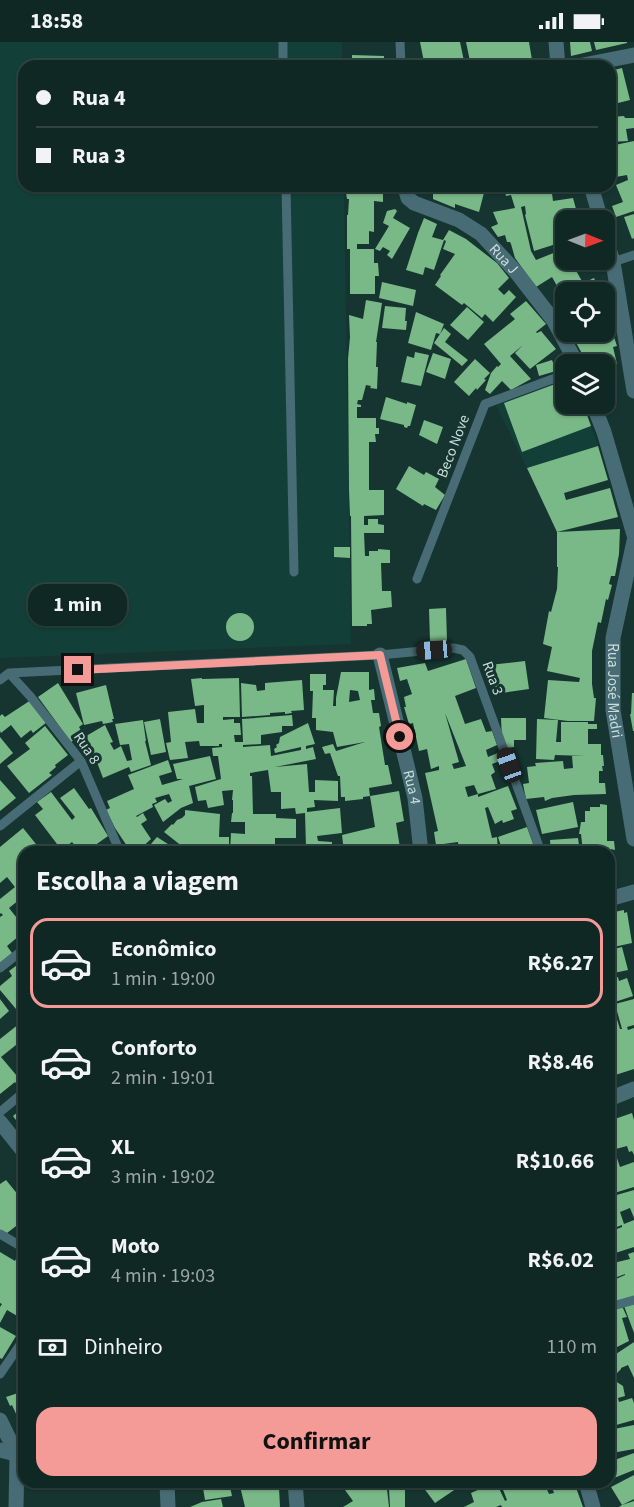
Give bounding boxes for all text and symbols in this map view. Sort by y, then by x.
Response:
text: 18:58 [30,5,83,37]
text: Rua 4 [72,82,126,114]
text: Rua 3 [72,140,126,172]
north arrow [555,210,615,270]
map controls [555,210,615,414]
street label: Rua J [484,239,523,279]
button: locate [555,282,615,342]
button: layers [555,354,615,414]
street label: Beco Nove [432,412,475,481]
callout: 1 min [28,583,128,625]
text: 1 min [53,591,102,619]
car [415,639,453,661]
street label: Rua José Madri [602,643,627,740]
route end [64,656,91,683]
street label: Rua 3 [477,658,508,698]
route start [386,723,413,750]
street label: Rua 8 [68,728,105,769]
car [494,745,524,785]
street label: Rua 4 [398,768,426,806]
text: Escolha a viagem [36,862,239,901]
text: Econômico [111,933,216,965]
icon: car [39,936,93,990]
text: R$6.27 [527,947,594,979]
text: 1 min · 19:00 [111,965,215,993]
text: Conforto [111,1032,197,1064]
icon: car [39,1035,93,1089]
text: R$8.46 [527,1046,594,1078]
text: 2 min · 19:01 [111,1064,215,1092]
text: XL [111,1131,135,1163]
icon: car [39,1134,93,1188]
text: R$10.66 [516,1145,594,1177]
text: 3 min · 19:02 [111,1163,215,1191]
text: Moto [111,1230,160,1262]
icon: car [39,1233,93,1287]
text: R$6.02 [527,1244,594,1276]
text: 4 min · 19:03 [111,1262,215,1290]
icon: cash [36,1331,69,1364]
text: Dinheiro [84,1331,163,1363]
text: 110 m [547,1333,597,1361]
button: Confirmar [36,1407,597,1476]

